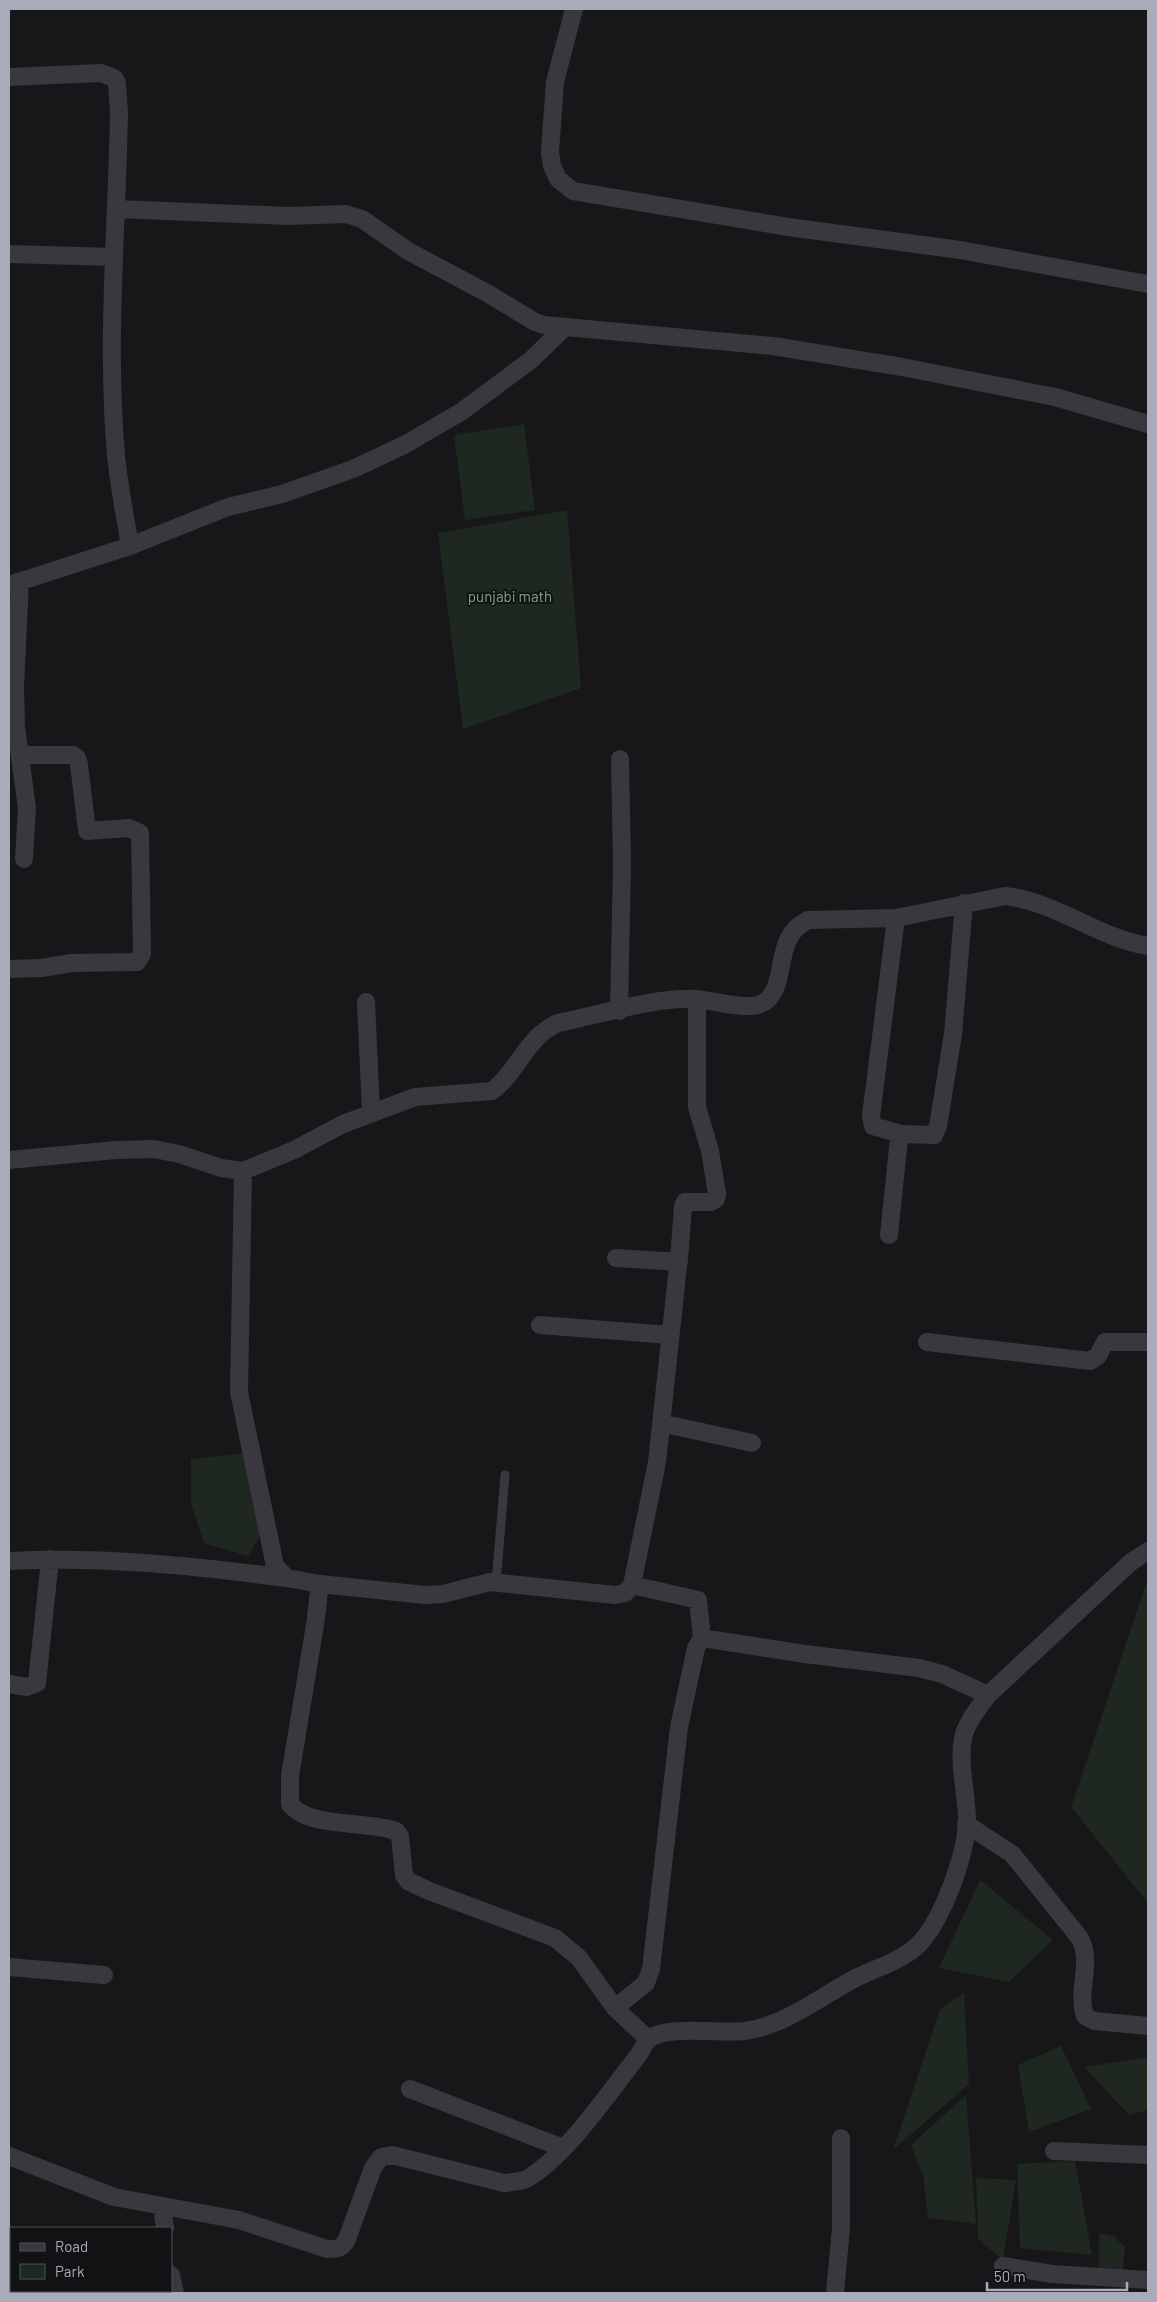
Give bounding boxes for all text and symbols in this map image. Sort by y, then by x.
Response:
park label: punjabi math [468,587,552,605]
legend [10,2227,172,2292]
text: Road [55,2237,88,2255]
scale bar [987,2260,1127,2292]
text: Park [55,2262,85,2280]
text: 50 m [994,2267,1026,2285]

